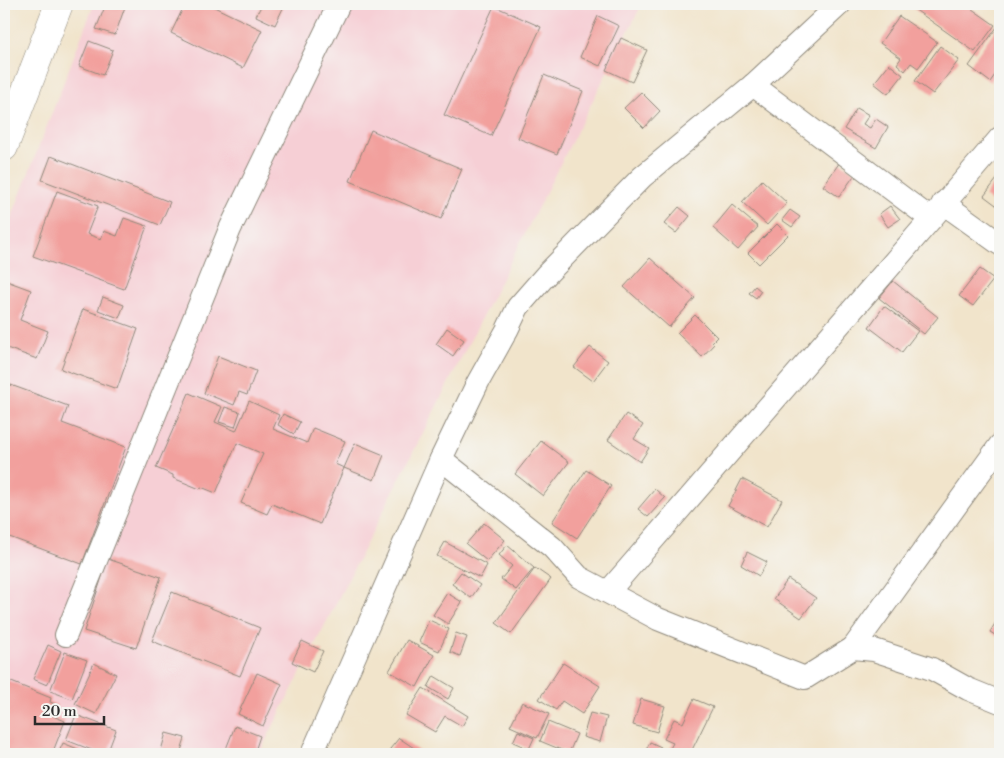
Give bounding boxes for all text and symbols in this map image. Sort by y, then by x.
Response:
scale bar [35,693,104,725]
text: 20 m [42,702,77,721]

